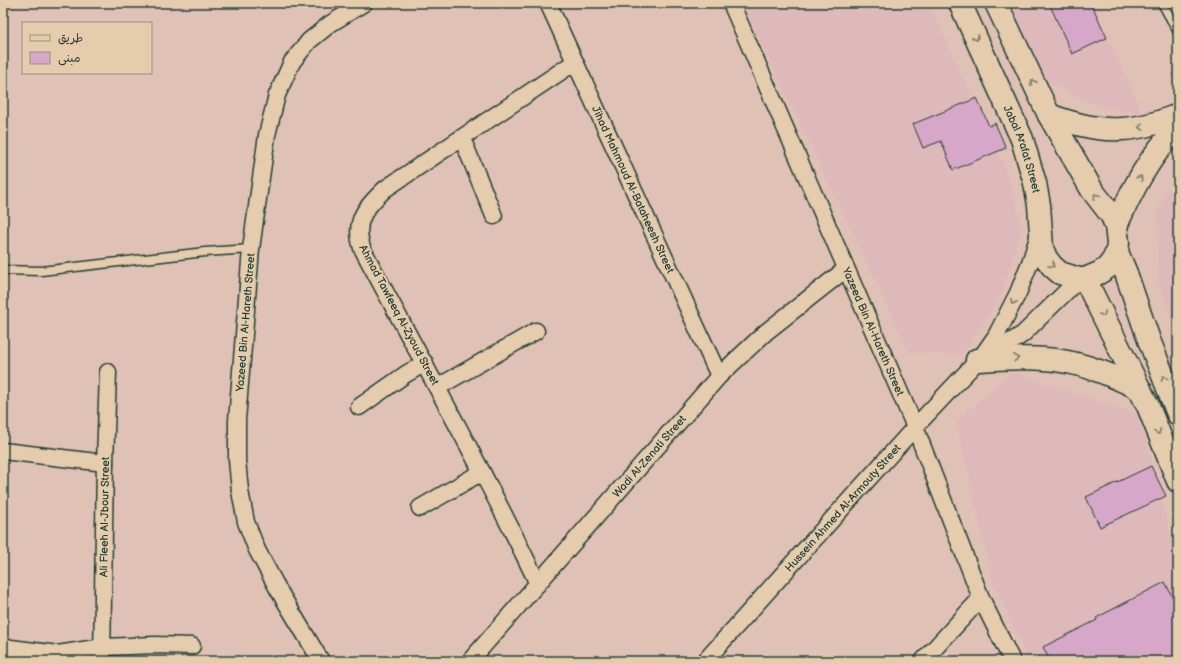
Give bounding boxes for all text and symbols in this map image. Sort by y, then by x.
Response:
legend [22,22,152,74]
text: طريق [58,31,83,46]
one-way arrow [971,34,979,42]
text: مبنى [58,51,81,66]
one-way arrow [1030,78,1038,86]
street label: Jabal Arafat Street [1001,103,1043,194]
street label: Jihad Mahmoud Al-Bataheesh Street [589,104,678,276]
one-way arrow [1138,122,1144,130]
one-way arrow [1135,175,1142,182]
one-way arrow [1094,193,1101,200]
street label: Ahmad Tawfeeq Al-Zyoud Street [356,243,442,388]
street label: Yazeed Bin Al-Hareth Street [233,252,257,393]
one-way arrow [1047,260,1055,268]
street label: Yazeed Bin Al-Hareth Street [840,264,907,398]
one-way arrow [1011,298,1018,305]
one-way arrow [1098,310,1106,317]
one-way arrow [1013,354,1019,362]
one-way arrow [1160,374,1168,381]
street label: Wadi Al-Zenati Street [610,412,689,500]
one-way arrow [1154,428,1162,435]
street label: Hussein Ahmed Al-Armouty Street [782,441,904,574]
street label: Ali Fleeh Al-Jbour Street [97,456,112,577]

